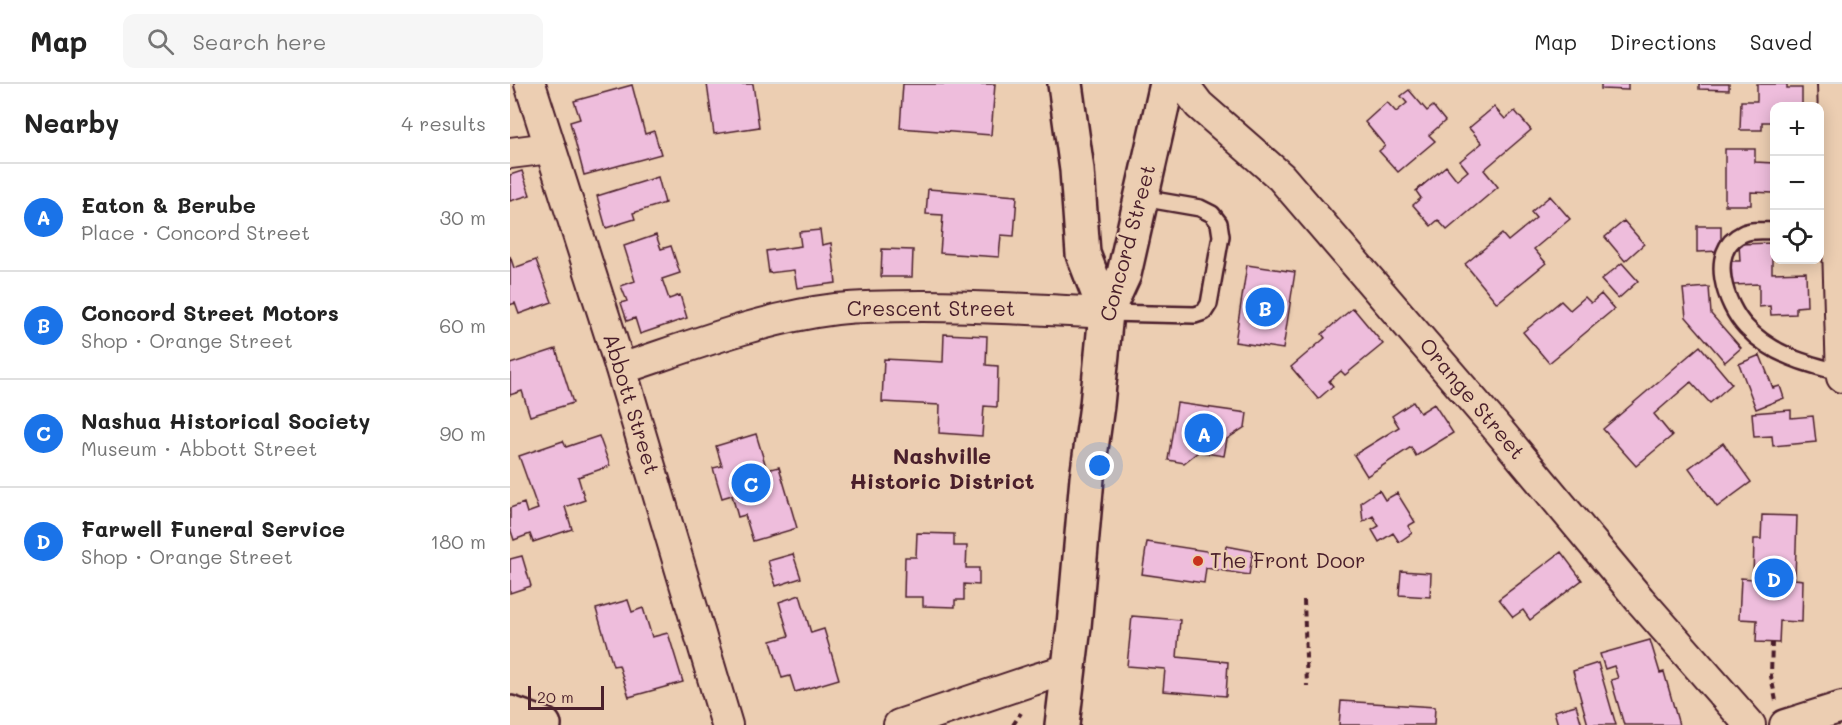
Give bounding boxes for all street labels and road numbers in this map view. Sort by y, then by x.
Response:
street label: Concord Street [1093,161,1160,324]
street label: Crescent Street [847,294,1015,321]
street label: Abbott Street [598,330,667,477]
street label: Orange Street [1414,332,1532,464]

